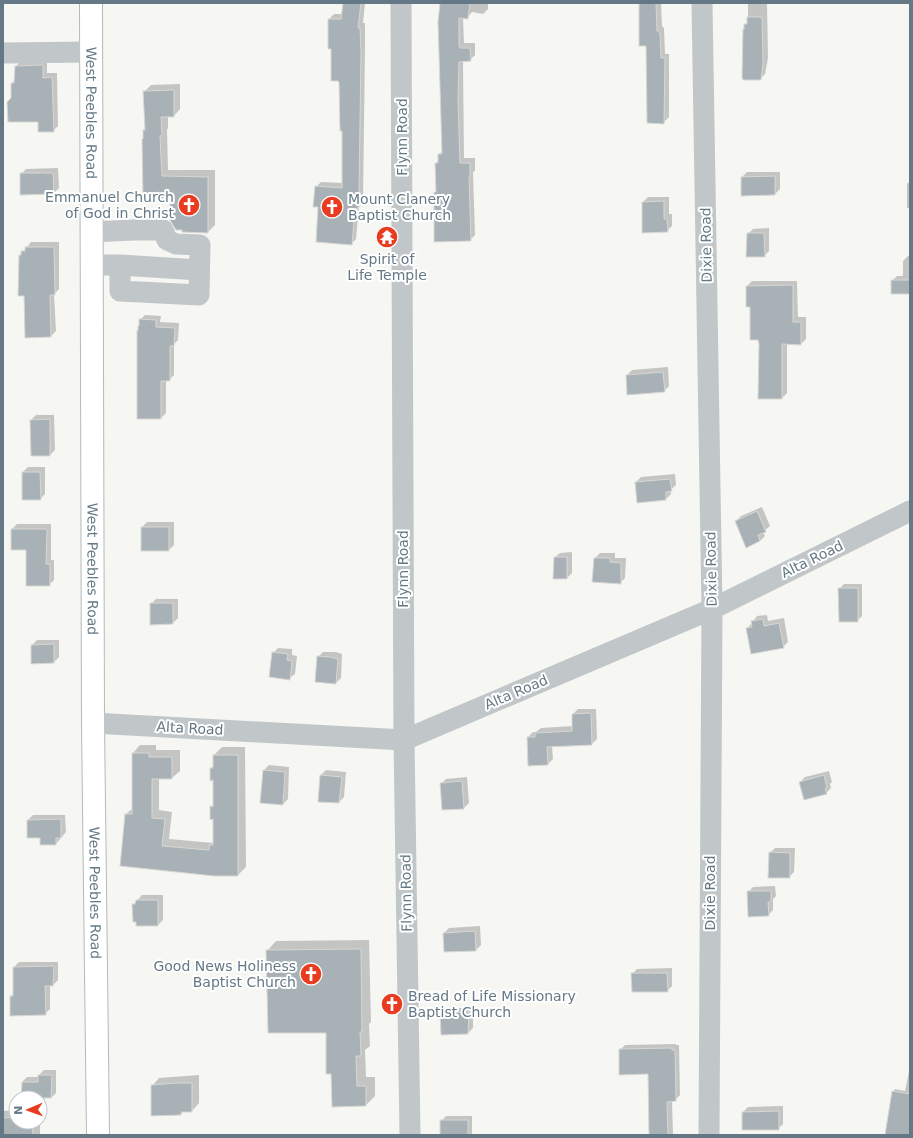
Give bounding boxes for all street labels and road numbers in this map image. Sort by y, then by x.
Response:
street label: West Peebles Road [83,47,99,179]
street label: Flynn Road [394,98,410,176]
street label: Dixie Road [697,207,715,283]
street label: West Peebles Road [84,503,101,635]
street label: Flynn Road [395,530,411,608]
street label: Dixie Road [702,531,720,607]
street label: Alta Road [778,537,846,581]
street label: Alta Road [482,672,550,712]
street label: Alta Road [156,718,224,738]
street label: West Peebles Road [86,827,104,959]
street label: Flynn Road [397,854,415,932]
street label: Dixie Road [702,855,718,931]

